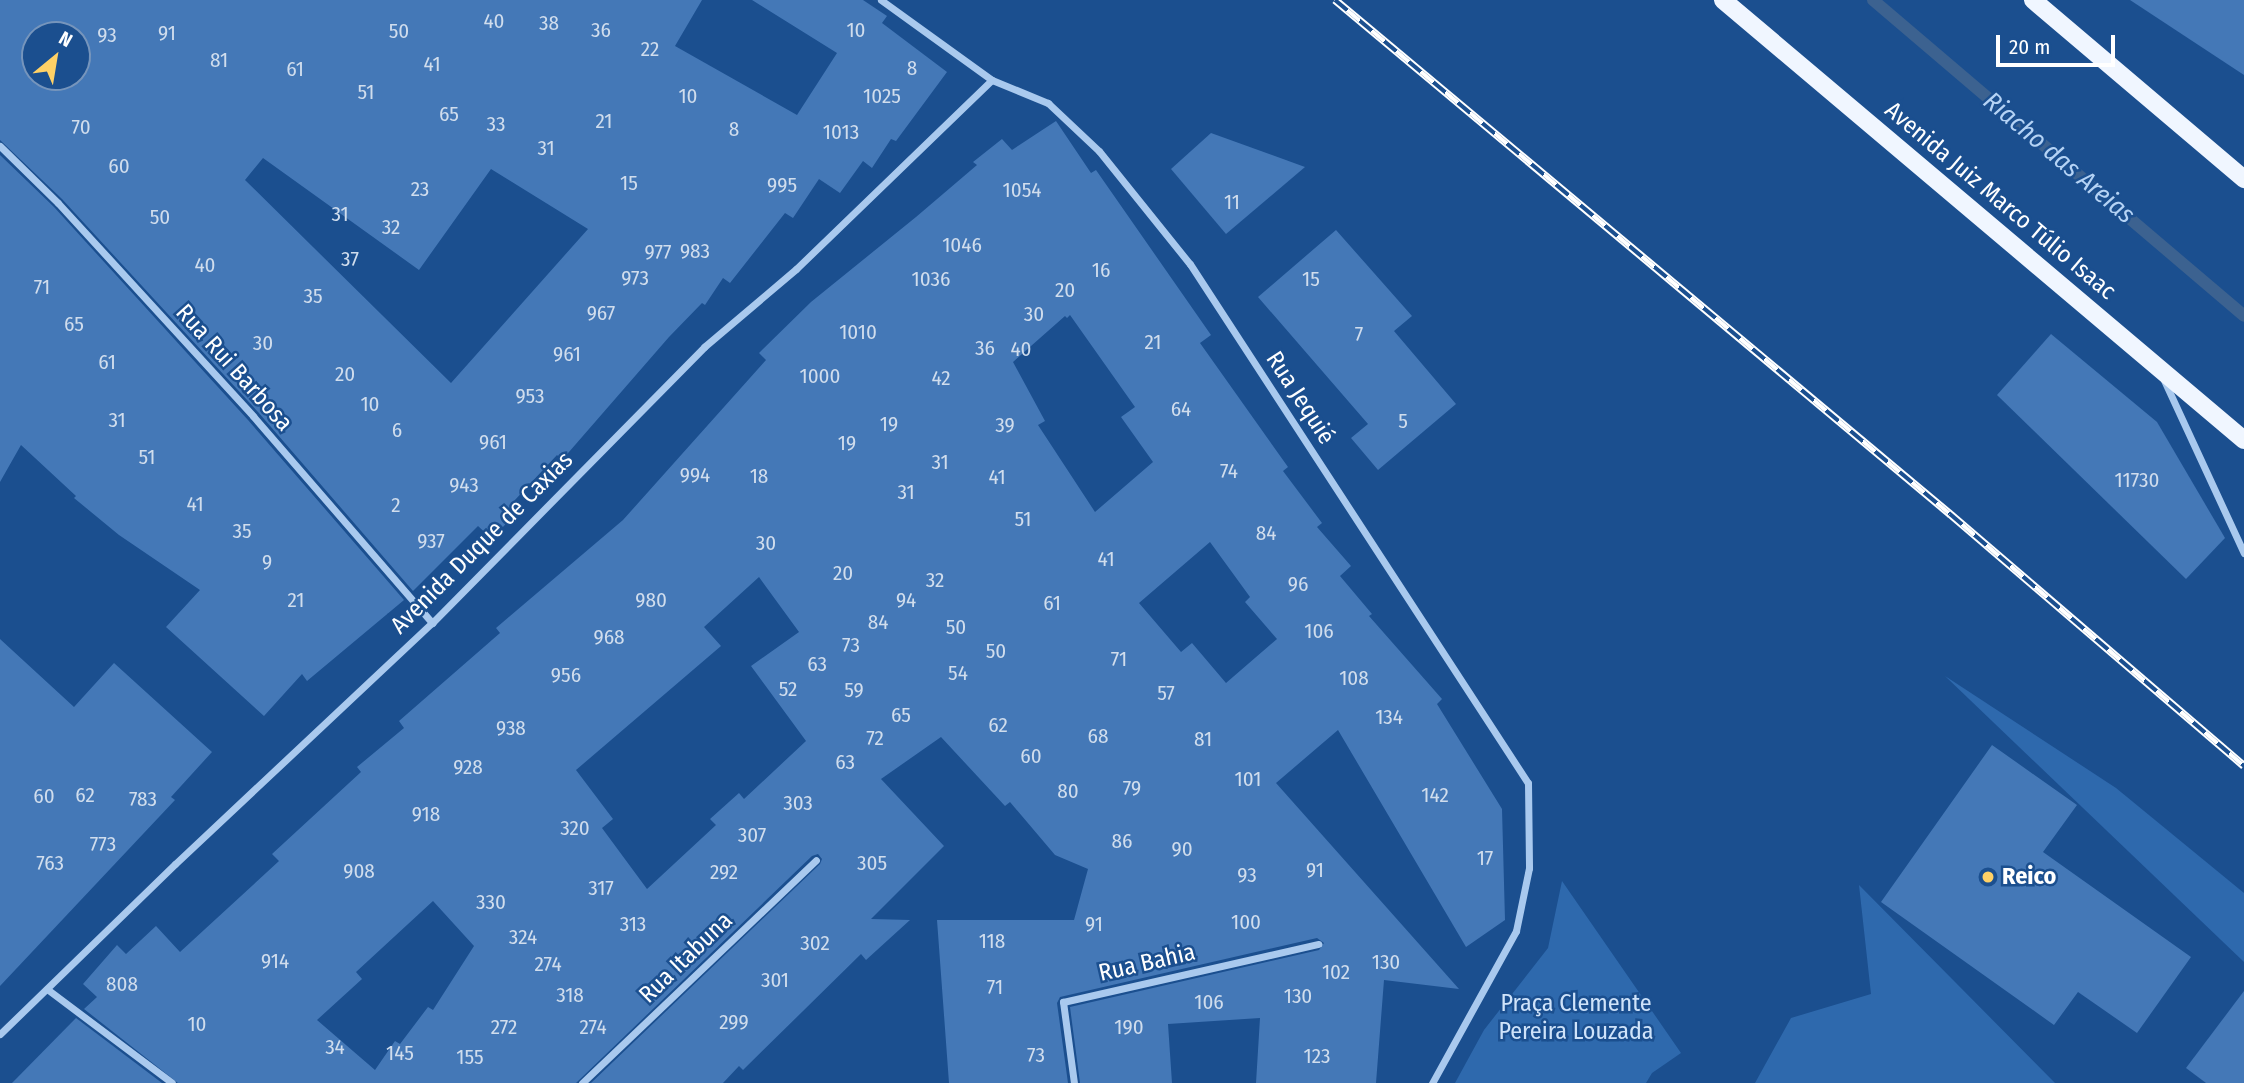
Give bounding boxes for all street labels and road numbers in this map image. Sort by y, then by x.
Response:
street label: Avenida Juiz Marco Túlio Isaac [1879,96,2121,306]
street label: Rua Rui Barbosa [169,299,299,437]
street label: Rua Jequié [1259,346,1341,450]
street label: Avenida Duque de Caxias [385,446,579,640]
street label: Rua Itabuna [633,906,739,1010]
street label: Rua Bahia [1096,938,1198,988]

